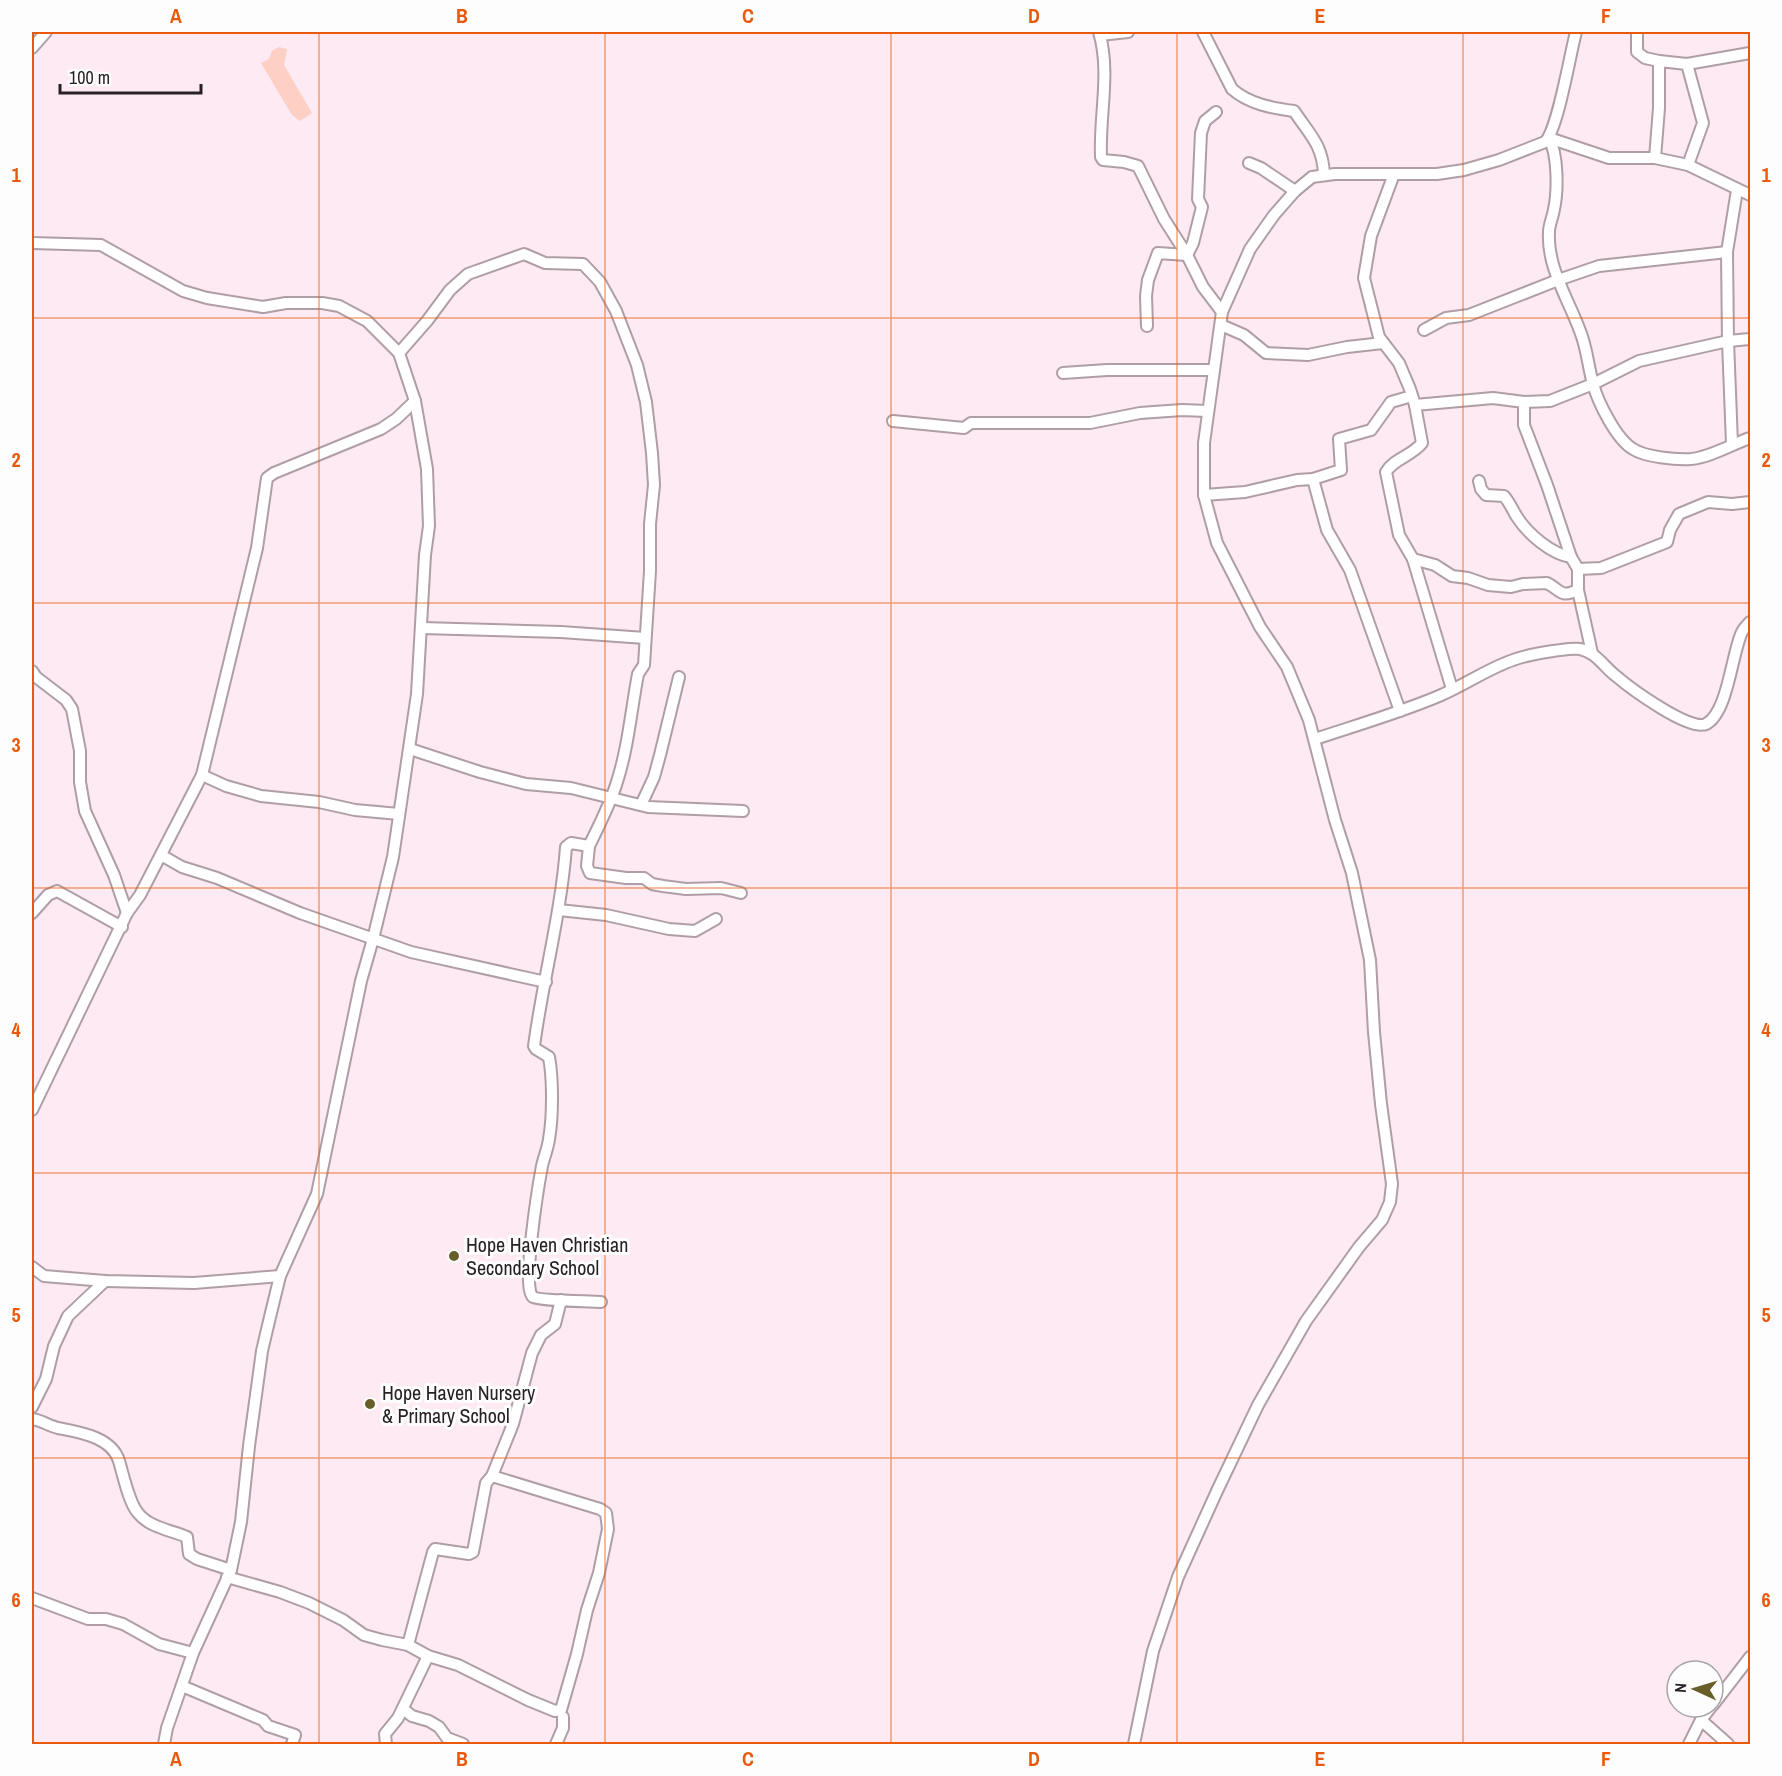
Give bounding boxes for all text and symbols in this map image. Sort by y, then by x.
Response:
text: A [170,2,182,29]
text: B [456,2,468,29]
text: C [742,2,754,29]
text: D [1028,2,1040,29]
text: E [1315,2,1326,29]
text: F [1601,2,1611,29]
scale bar [60,57,201,95]
text: 100 m [69,65,110,90]
text: 1 [11,161,21,188]
text: 1 [1761,161,1771,188]
text: 2 [11,446,21,473]
text: 2 [1761,446,1771,473]
text: 3 [11,731,21,758]
text: 3 [1761,731,1771,758]
text: 4 [11,1016,21,1043]
text: 4 [1761,1016,1771,1043]
place label: Hope Haven Christian Secondary School [466,1231,628,1281]
marker: Hope Haven Christian Secondary School [447,1249,461,1263]
text: 5 [11,1301,21,1328]
text: 5 [1761,1301,1771,1328]
place label: Hope Haven Nursery & Primary School [382,1379,536,1429]
marker: Hope Haven Nursery & Primary School [363,1397,377,1411]
text: 6 [11,1586,21,1613]
text: 6 [1761,1586,1771,1613]
north arrow [1665,1659,1725,1719]
text: N [1669,1682,1691,1693]
text: A [170,1745,182,1772]
text: B [456,1745,468,1772]
text: C [742,1745,754,1772]
text: D [1028,1745,1040,1772]
text: E [1315,1745,1326,1772]
text: F [1601,1745,1611,1772]

